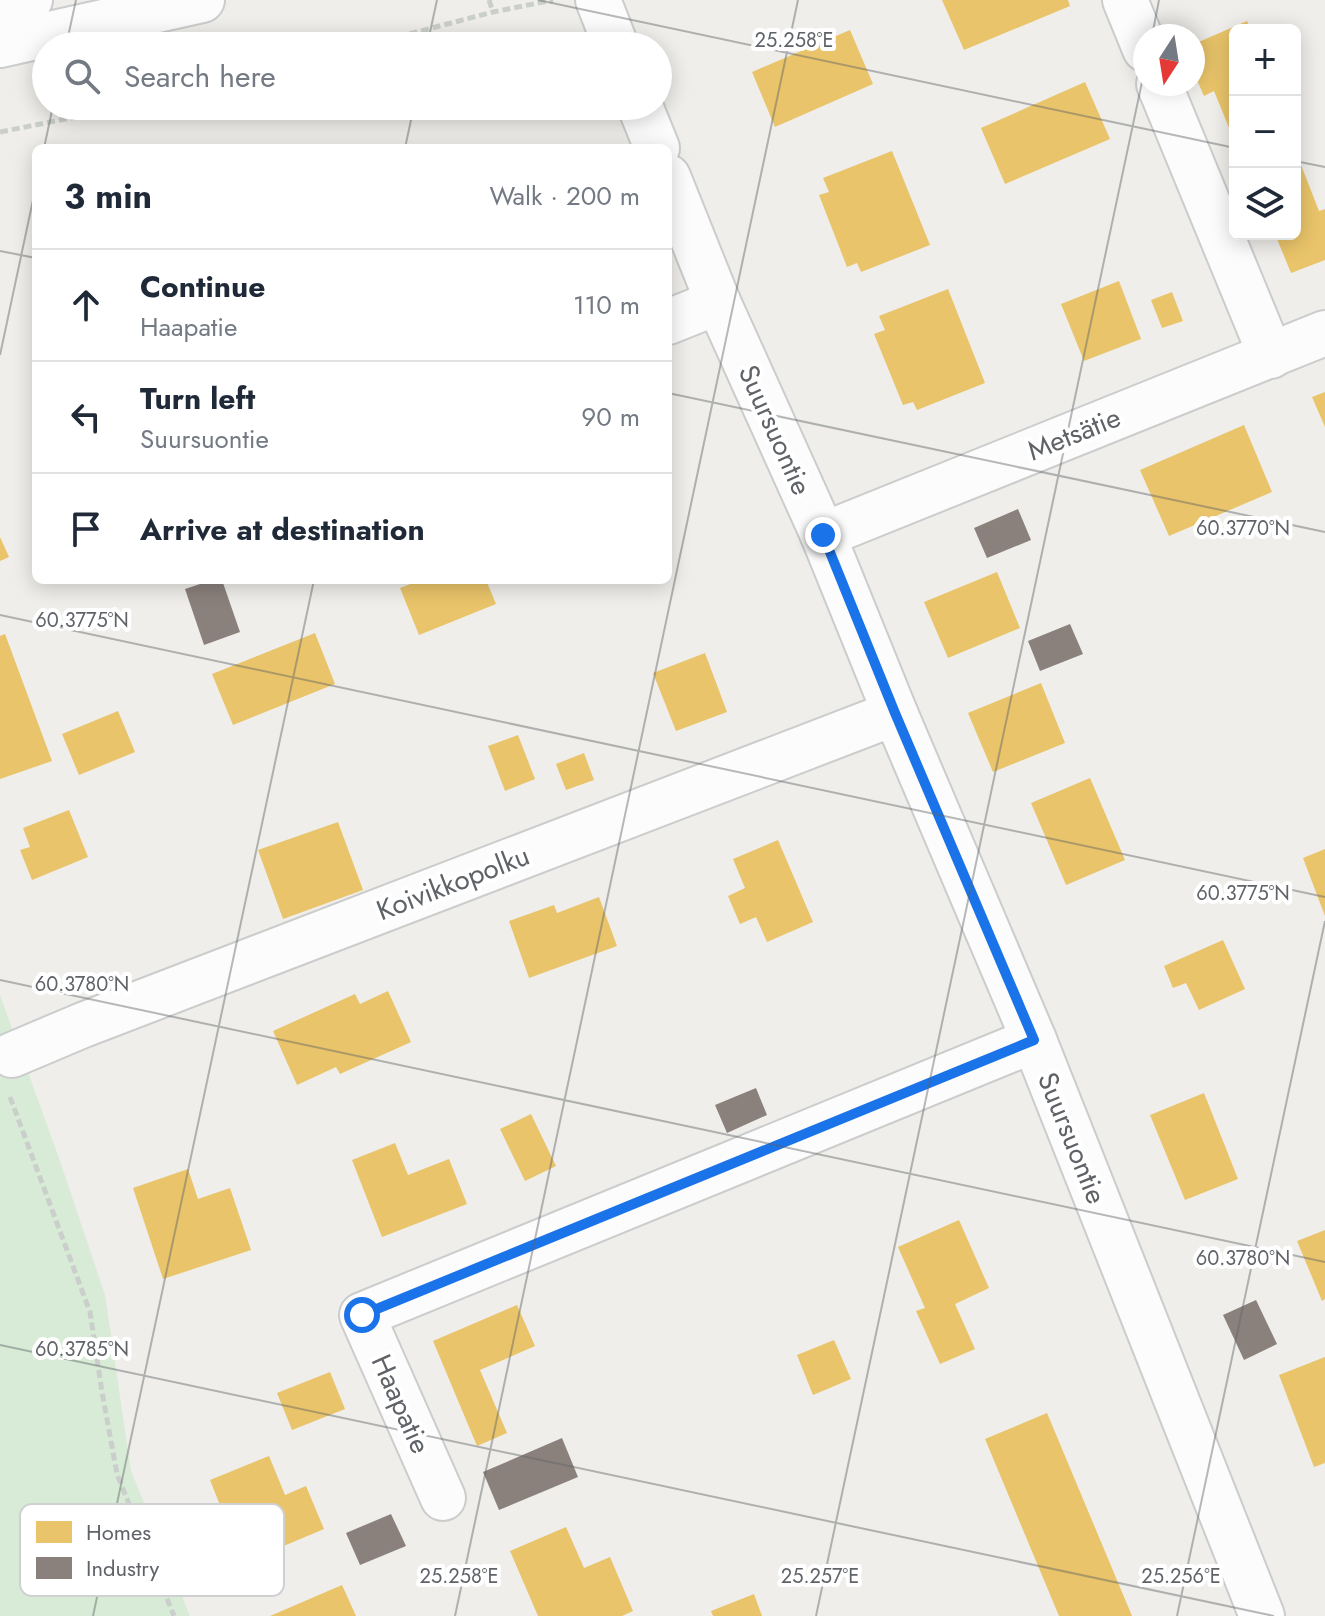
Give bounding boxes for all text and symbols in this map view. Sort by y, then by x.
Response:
north arrow [1133,24,1205,96]
map controls [1229,24,1301,240]
button: + [1229,24,1301,96]
text: 25.258°E [755,26,833,55]
search box [32,32,672,120]
icon: search [60,54,104,98]
text: Search here [124,55,276,98]
button: − [1229,96,1301,168]
button: layers [1229,168,1301,240]
text: 3 min [64,172,152,221]
text: Walk · 200 m [489,177,640,215]
text: Continue [140,265,266,308]
icon: ahead [64,283,108,327]
text: 110 m [573,286,640,324]
text: Haapatie [140,308,237,346]
street label: Suursuontie [728,358,822,502]
text: Turn left [140,377,255,420]
icon: left [64,395,108,439]
street label: Metsätie [1021,397,1127,471]
text: 90 m [581,398,640,436]
text: Suursuontie [140,420,269,458]
icon: arrive [64,507,108,551]
text: Arrive at destination [140,508,425,551]
text: 60.3770°N [1196,514,1290,543]
route end [805,517,841,553]
text: 60.3775°N [35,606,129,635]
street label: Koivikkopolku [370,835,536,931]
text: 60.3775°N [1196,879,1290,908]
text: 60.3780°N [35,970,129,999]
street label: Suursuontie [1027,1066,1117,1210]
text: 60.3780°N [1196,1244,1290,1273]
route start [344,1297,380,1333]
text: 60.3785°N [35,1335,129,1364]
street label: Haapatie [361,1348,441,1460]
legend [20,1504,284,1596]
text: Homes [86,1516,151,1548]
text: Industry [86,1552,159,1584]
text: 25.258°E [420,1562,498,1591]
text: 25.257°E [781,1562,859,1591]
text: 25.256°E [1141,1562,1221,1591]

